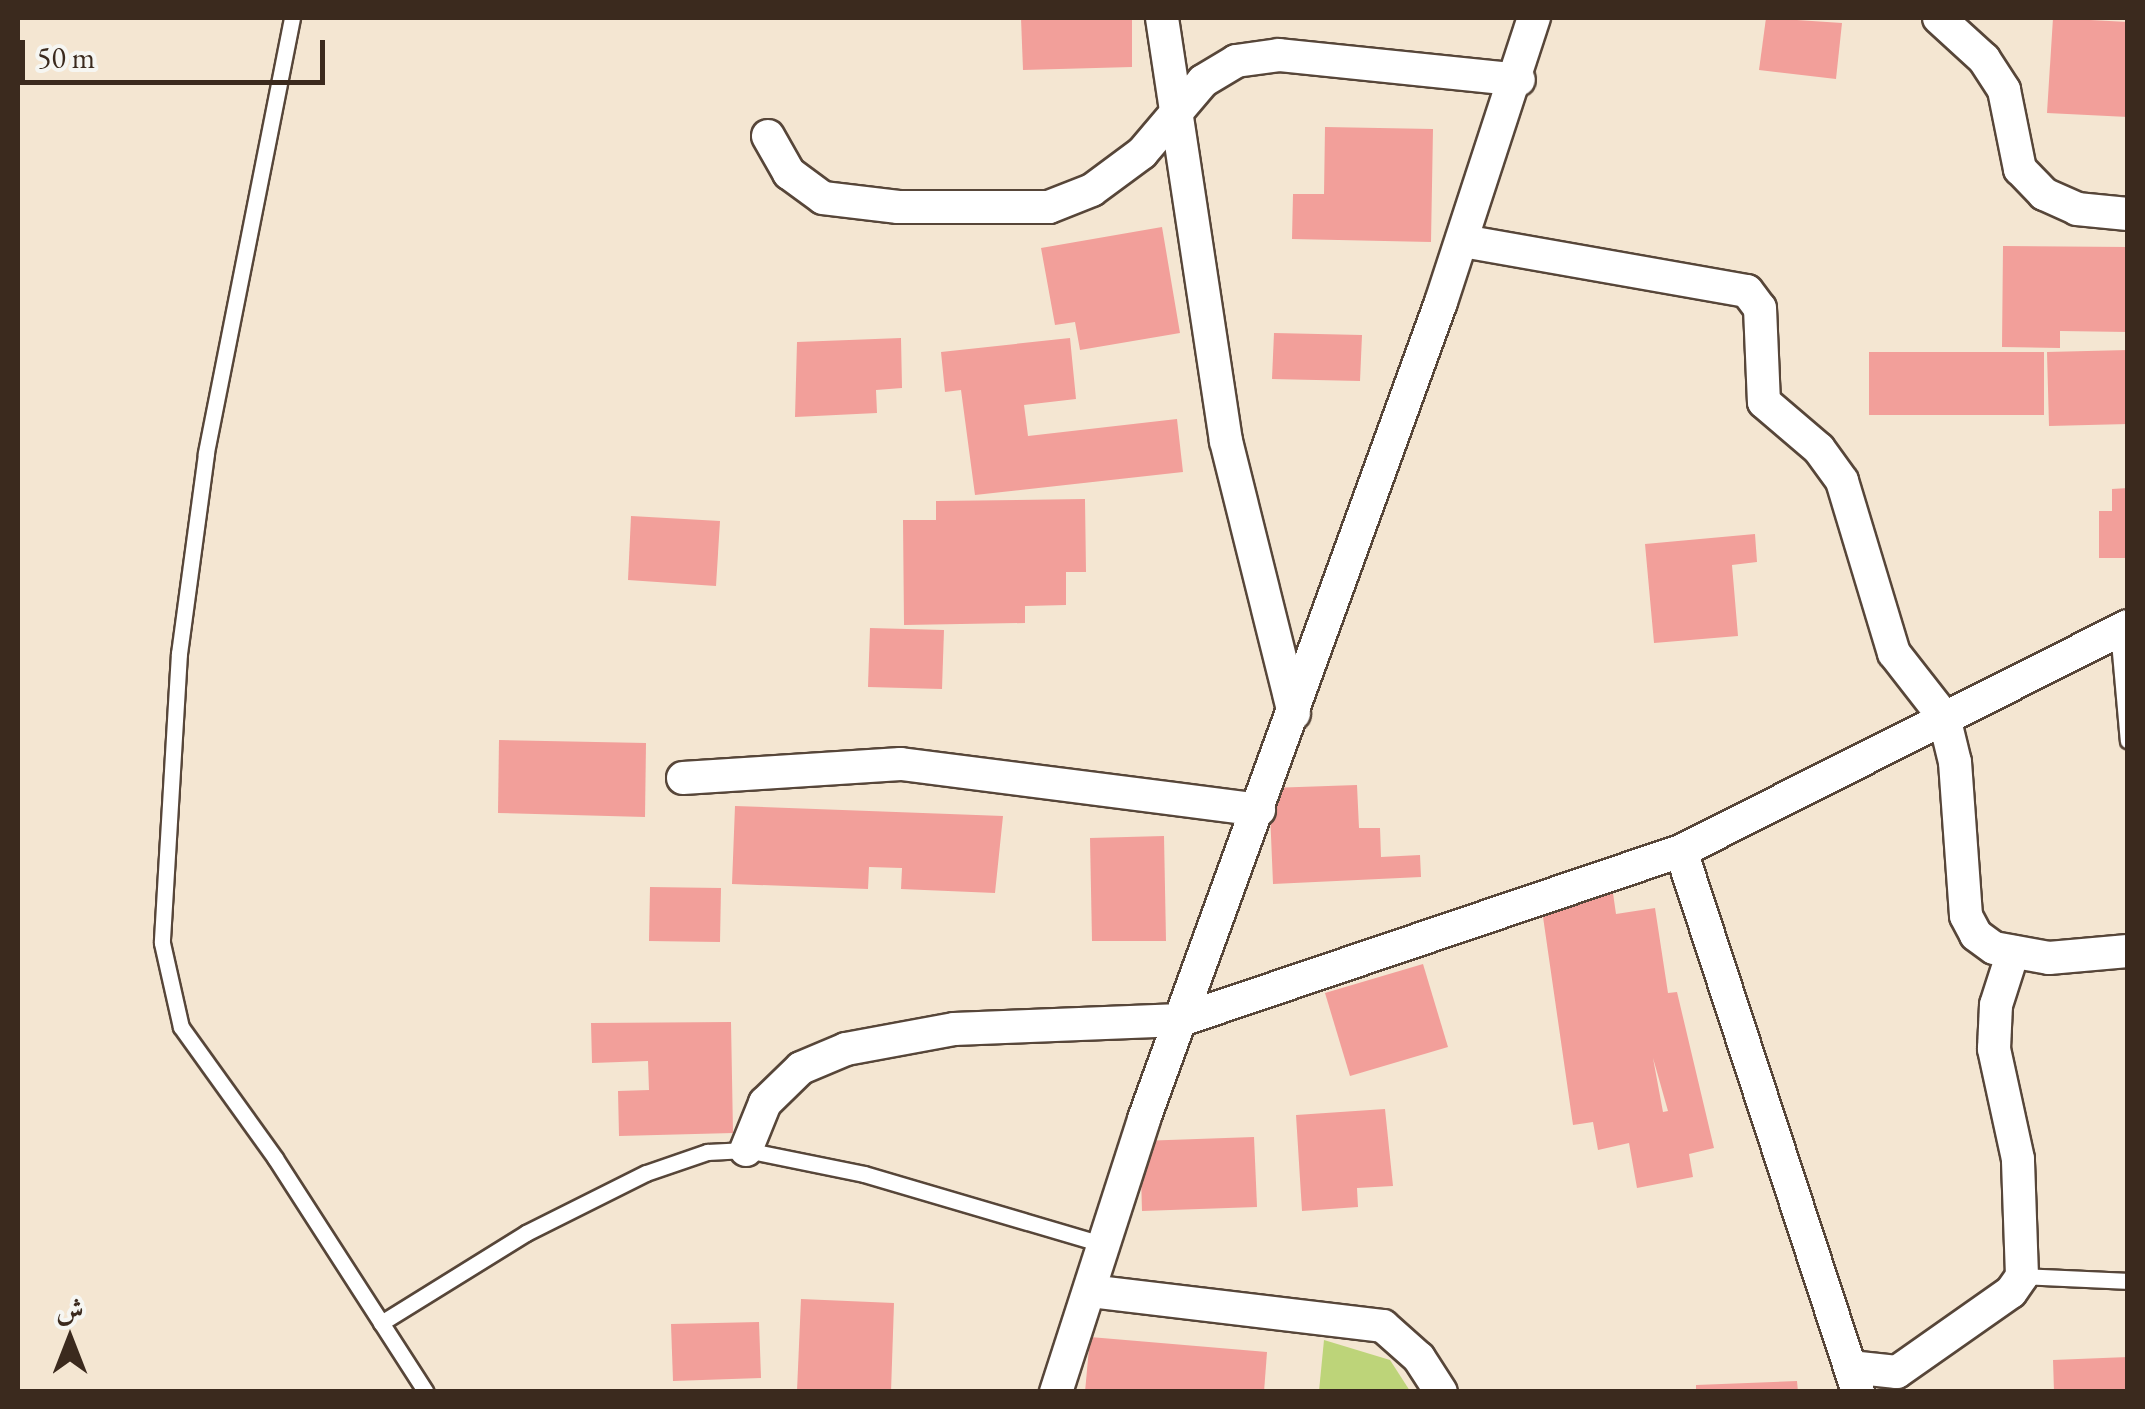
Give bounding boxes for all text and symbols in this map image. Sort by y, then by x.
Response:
scale bar [25,20,330,82]
text: 50 m [37,38,95,77]
north arrow [20,1289,120,1389]
text: ش [56,1291,84,1327]

